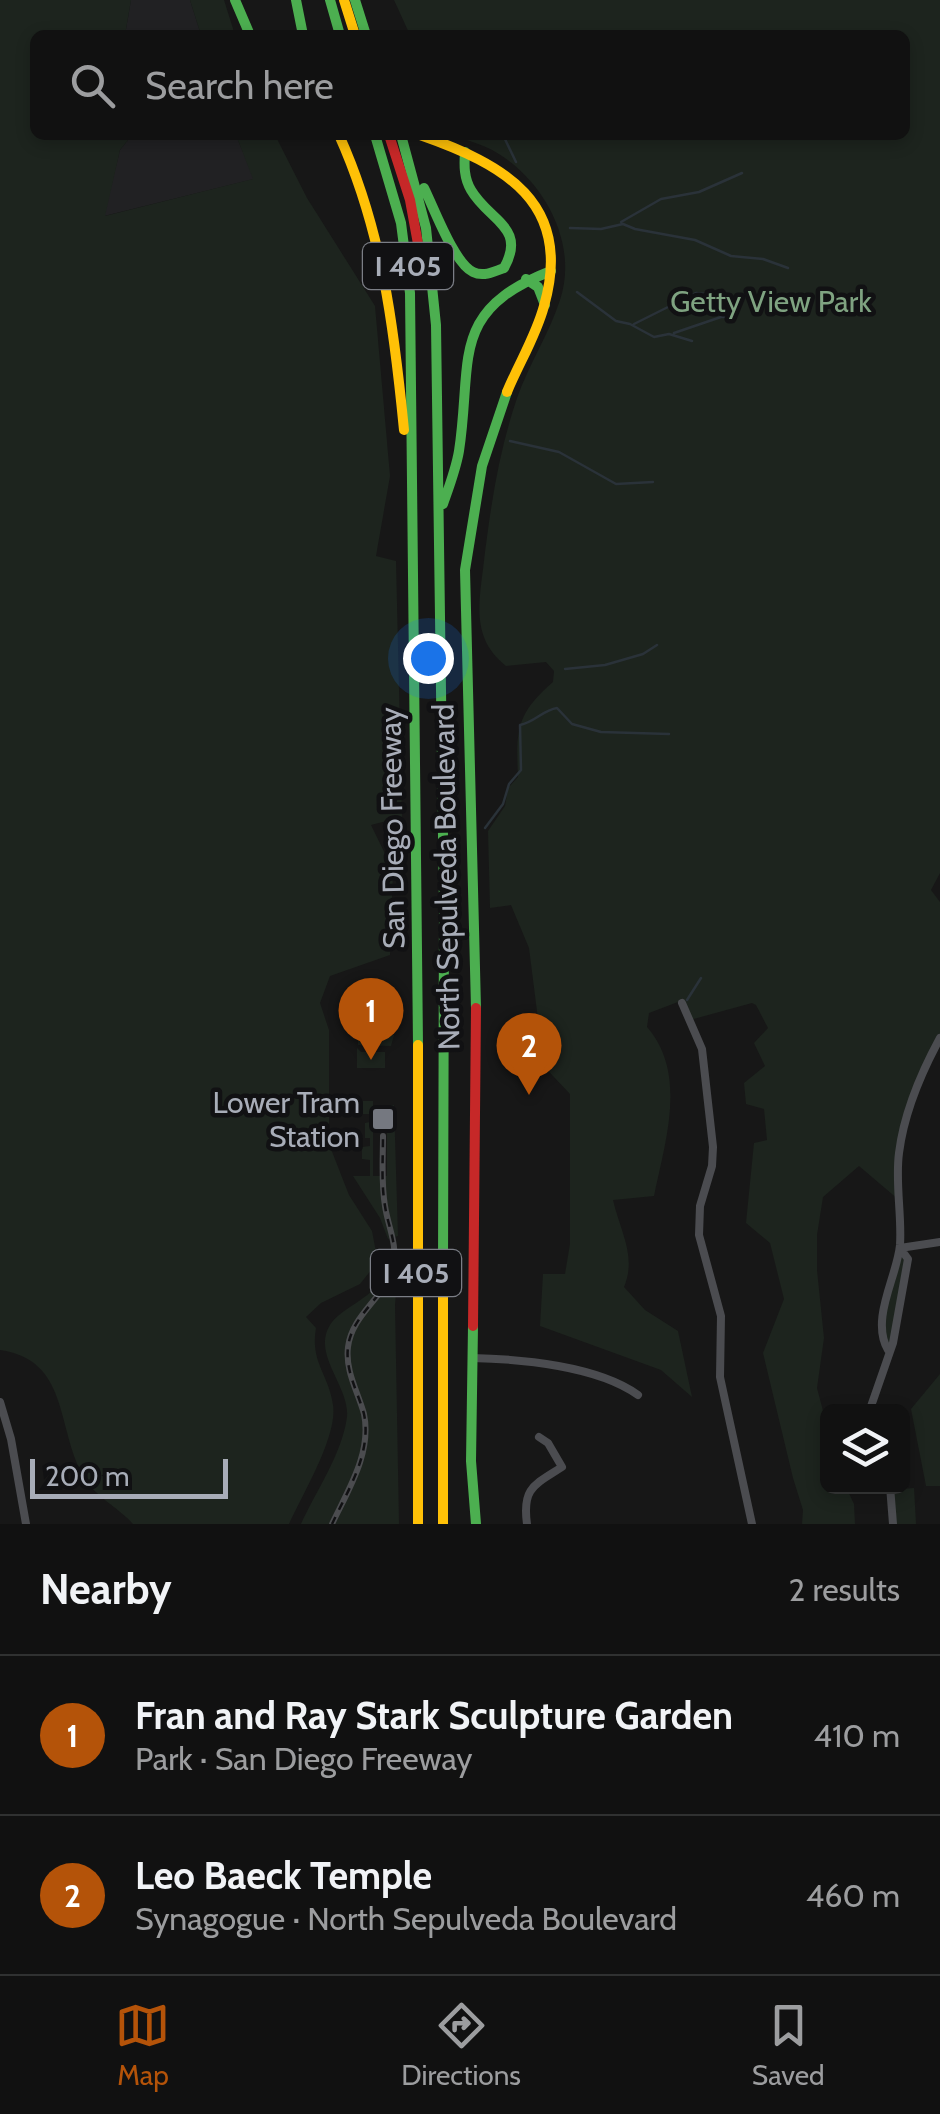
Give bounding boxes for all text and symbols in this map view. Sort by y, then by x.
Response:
search box [30,30,910,140]
icon: search [65,58,120,113]
text: Search here [145,62,334,109]
road number: I 405 [363,243,453,289]
park label: Getty View Park [670,283,872,320]
your location [403,633,454,684]
street label: North Sepulveda Boulevard [424,703,468,1051]
street label: San Diego Freeway [371,707,413,949]
pin: 1 [338,978,404,1060]
pin: 2 [496,1012,562,1095]
place label: Lower Tram Station [212,1084,360,1155]
marker: Lower Tram Station [370,1106,396,1132]
road number: I 405 [371,1250,461,1296]
map controls [820,1404,910,1494]
button: layers [820,1404,910,1494]
scale bar [30,1454,228,1498]
text: 200 m [45,1459,130,1493]
text: Nearby [40,1563,172,1615]
text: 2 results [789,1570,900,1609]
text: Fran and Ray Stark Sculpture Garden [135,1692,733,1739]
text: 1 [67,1716,78,1755]
text: 410 m [813,1716,900,1755]
text: Park · San Diego Freeway [135,1739,472,1778]
text: Leo Baeck Temple [135,1852,432,1899]
text: 2 [64,1876,81,1915]
text: 460 m [806,1876,900,1915]
text: Synagogue · North Sepulveda Boulevard [135,1899,677,1938]
tab: Map [115,1998,170,2092]
tab: Directions [401,1998,521,2092]
tab: Saved [752,1998,825,2092]

